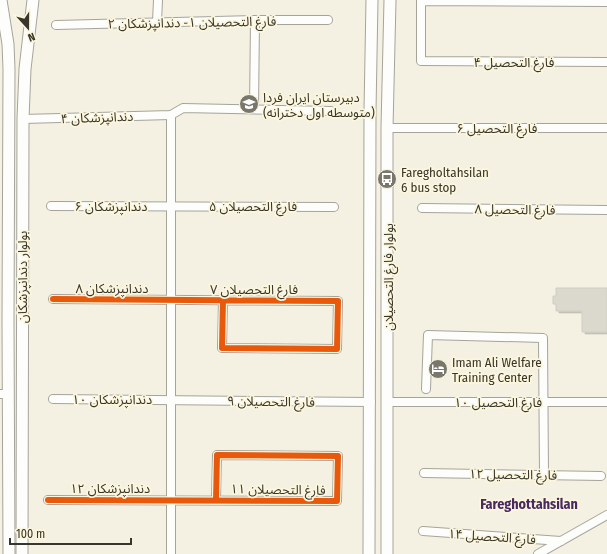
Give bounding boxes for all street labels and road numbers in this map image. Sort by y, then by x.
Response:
street label: فارغ التحصیلان ۱- دندانپزشکان ۲ [108,14,277,34]
street label: فارغ التحصیل ۴ [474,55,555,73]
street label: دندانپزشکان ۴ [60,109,134,128]
street label: فارغ التحصیل ۶ [457,121,538,139]
street label: دندانپزشکان ۶ [75,199,147,216]
street label: فارغ التحصیلان ۵ [209,199,297,217]
street label: فارغ التحصیل ۸ [474,201,556,221]
street label: بولوار فارغ التحصیلان [381,223,399,331]
street label: بولوار دندانپزشکان [15,231,32,323]
street label: دندانپزشکان ۸ [76,281,148,298]
street label: فارغ التحصیلان ۷ [210,282,298,300]
street label: دندانپزشکان ۱۰ [72,392,152,409]
street label: فارغ التحصیلان ۹ [227,393,315,413]
street label: فارغ التحصیل ۱۰ [454,395,542,413]
street label: فارغ التحصیل ۱۲ [469,466,557,486]
street label: دندانپزشکان ۱۲ [70,481,150,498]
street label: فارغ التحصیلان ۱۱ [230,481,326,501]
street label: فارغ التحصیل ۱۴ [447,526,537,550]

